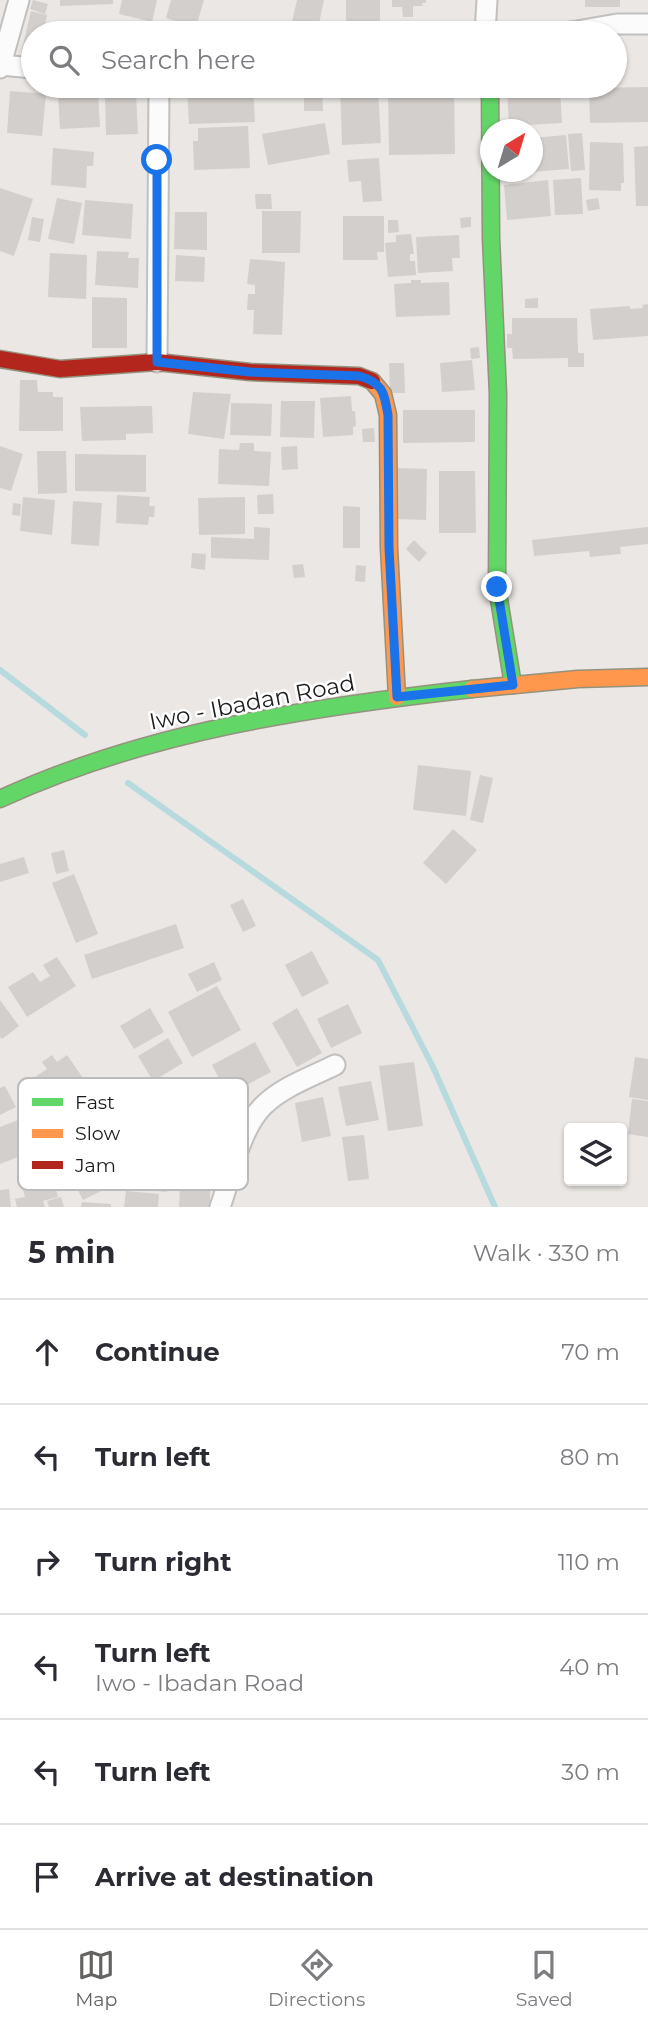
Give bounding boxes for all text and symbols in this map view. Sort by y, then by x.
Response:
search box [21,21,627,98]
icon: search [45,41,83,79]
text: Search here [101,44,256,76]
north arrow [480,119,543,182]
route start [141,144,172,175]
route end [481,571,512,602]
street label: Iwo - Ibadan Road [147,668,357,736]
legend [18,1078,248,1190]
text: Fast [75,1091,115,1114]
text: Slow [75,1122,120,1145]
map controls [564,1123,627,1186]
button: layers [564,1123,627,1186]
text: Jam [74,1154,116,1177]
text: 5 min [28,1234,116,1271]
text: Walk · 330 m [473,1239,620,1267]
icon: ahead [28,1333,66,1371]
text: Continue [95,1336,220,1368]
text: 70 m [561,1338,620,1366]
icon: left [28,1438,66,1476]
text: Turn left [95,1441,211,1473]
text: 80 m [560,1443,620,1471]
icon: right [28,1543,66,1581]
text: Turn right [95,1546,231,1578]
text: 110 m [558,1548,620,1576]
text: Turn left [95,1637,211,1669]
icon: left [28,1648,66,1686]
text: 40 m [559,1653,620,1681]
text: Iwo - Ibadan Road [95,1669,304,1697]
icon: left [28,1753,66,1791]
text: Turn left [95,1756,211,1788]
text: 30 m [561,1758,620,1786]
icon: arrive [28,1858,66,1896]
text: Arrive at destination [95,1861,374,1893]
tab: Map [75,1946,117,2011]
tab: Directions [268,1946,365,2011]
tab: Saved [516,1946,573,2011]

